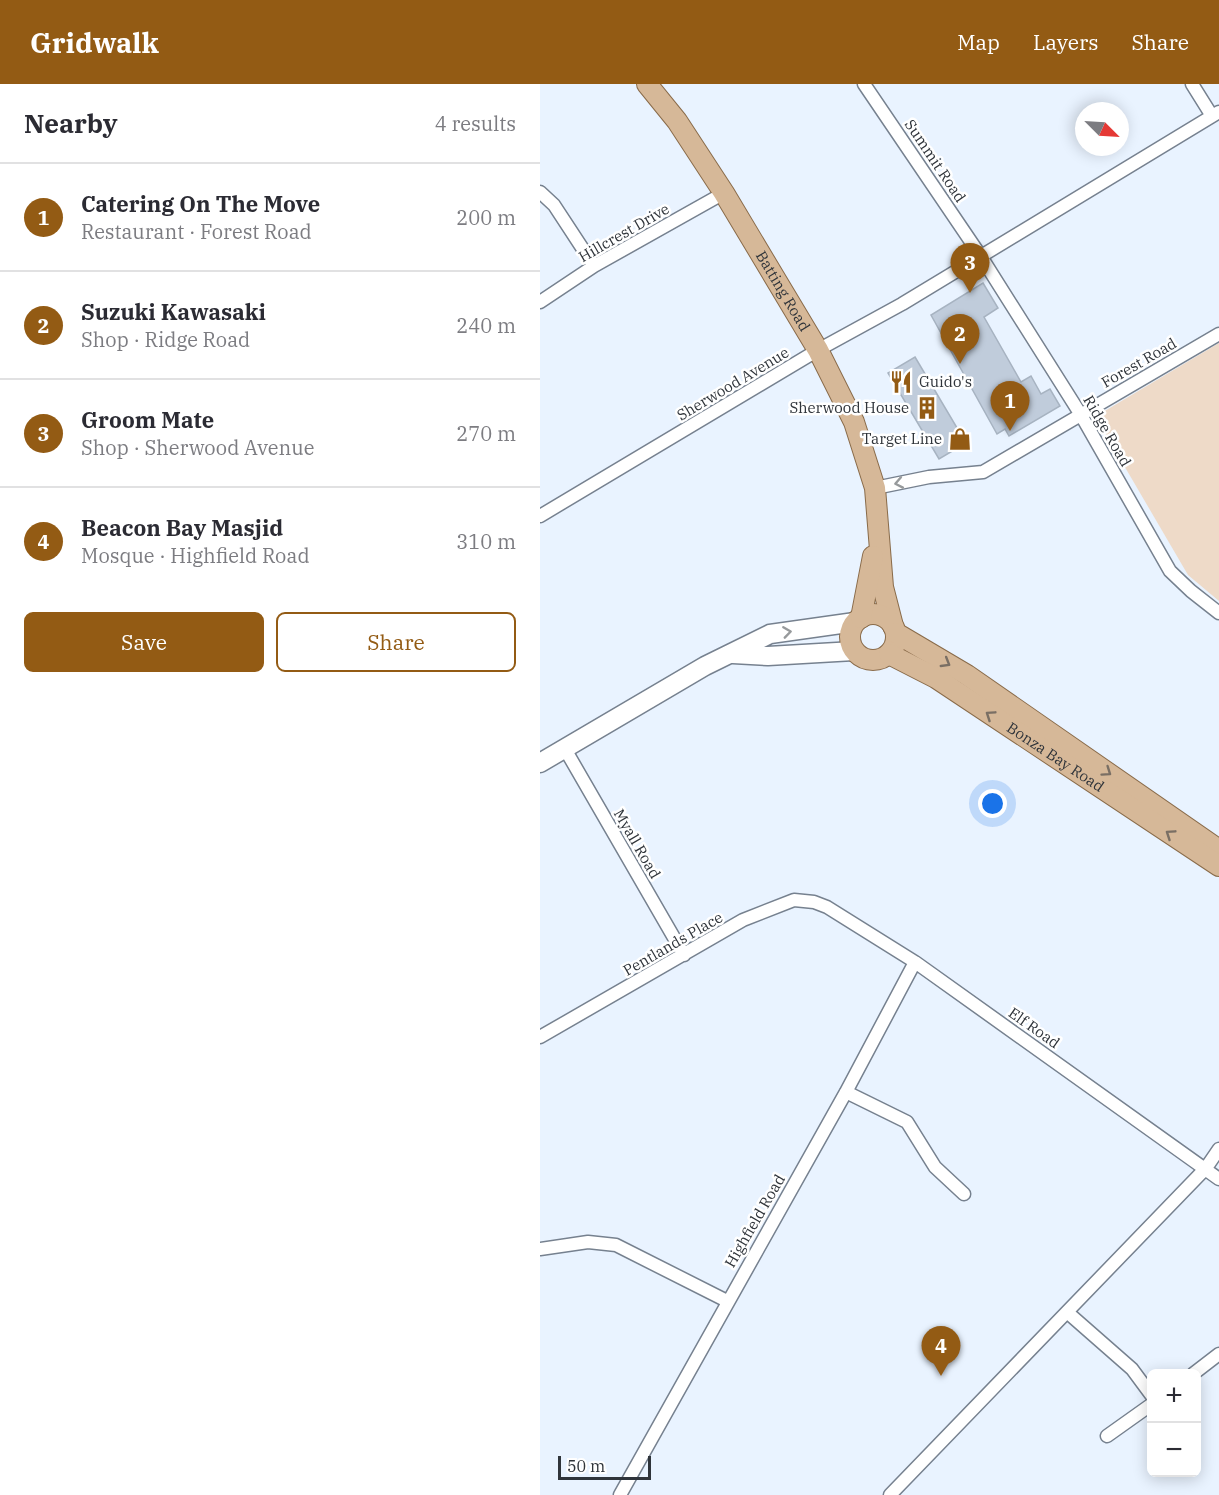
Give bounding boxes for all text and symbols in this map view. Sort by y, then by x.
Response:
text: Gridwalk [30,24,159,61]
text: Map [957,28,1000,56]
text: Layers [1033,28,1099,56]
text: Share [1132,28,1189,56]
north arrow [1075,102,1129,156]
text: Nearby [24,106,118,140]
text: 4 results [435,110,516,137]
street label: Summit Road [901,116,970,206]
text: Catering On The Move [81,189,320,218]
street label: Hillcrest Drive [575,199,673,266]
text: 1 [38,204,50,231]
text: 200 m [456,204,516,231]
text: Restaurant · Forest Road [81,218,312,245]
pin: 3 [950,244,990,293]
street label: Batting Road [752,247,815,335]
text: Suzuki Kawasaki [81,297,266,326]
text: 2 [38,312,50,339]
text: 240 m [456,312,516,339]
pin: 2 [940,314,980,364]
text: Shop · Ridge Road [81,326,250,353]
street label: Forest Road [1098,333,1180,392]
street label: Sherwood Avenue [673,343,792,425]
restaurant icon: Guido's [888,369,914,395]
place label: Guido's [919,372,972,391]
pin: 1 [990,382,1030,431]
street label: Ridge Road [1079,392,1135,470]
building icon: Sherwood House [914,395,940,421]
place label: Sherwood House [789,398,909,417]
text: Groom Mate [81,405,214,434]
text: 3 [38,420,50,447]
text: 270 m [456,420,516,447]
shop icon: Target Line [947,426,973,452]
place label: Target Line [862,429,942,448]
text: Shop · Sherwood Avenue [81,434,314,461]
one-way arrow [895,476,905,489]
text: Beacon Bay Masjid [81,513,283,542]
text: 4 [38,528,50,555]
text: 310 m [456,528,516,555]
text: Mosque · Highfield Road [81,542,310,569]
button: Save [24,612,264,672]
button: Share [276,612,516,672]
one-way arrow [782,626,791,638]
one-way arrow [940,655,950,667]
one-way arrow [986,711,997,722]
street label: Bonza Bay Road [1003,718,1108,796]
one-way arrow [1101,765,1112,776]
your location [978,789,1007,818]
street label: Myall Road [610,806,665,882]
one-way arrow [1166,830,1177,841]
street label: Pentlands Place [620,907,726,980]
street label: Elf Road [1005,1003,1064,1052]
street label: Highfield Road [720,1171,789,1271]
pin: 4 [922,1326,960,1376]
map controls [1147,1369,1201,1477]
button: + [1147,1369,1201,1423]
button: − [1147,1423,1201,1477]
scale bar [558,1453,651,1480]
text: 50 m [567,1456,605,1476]

